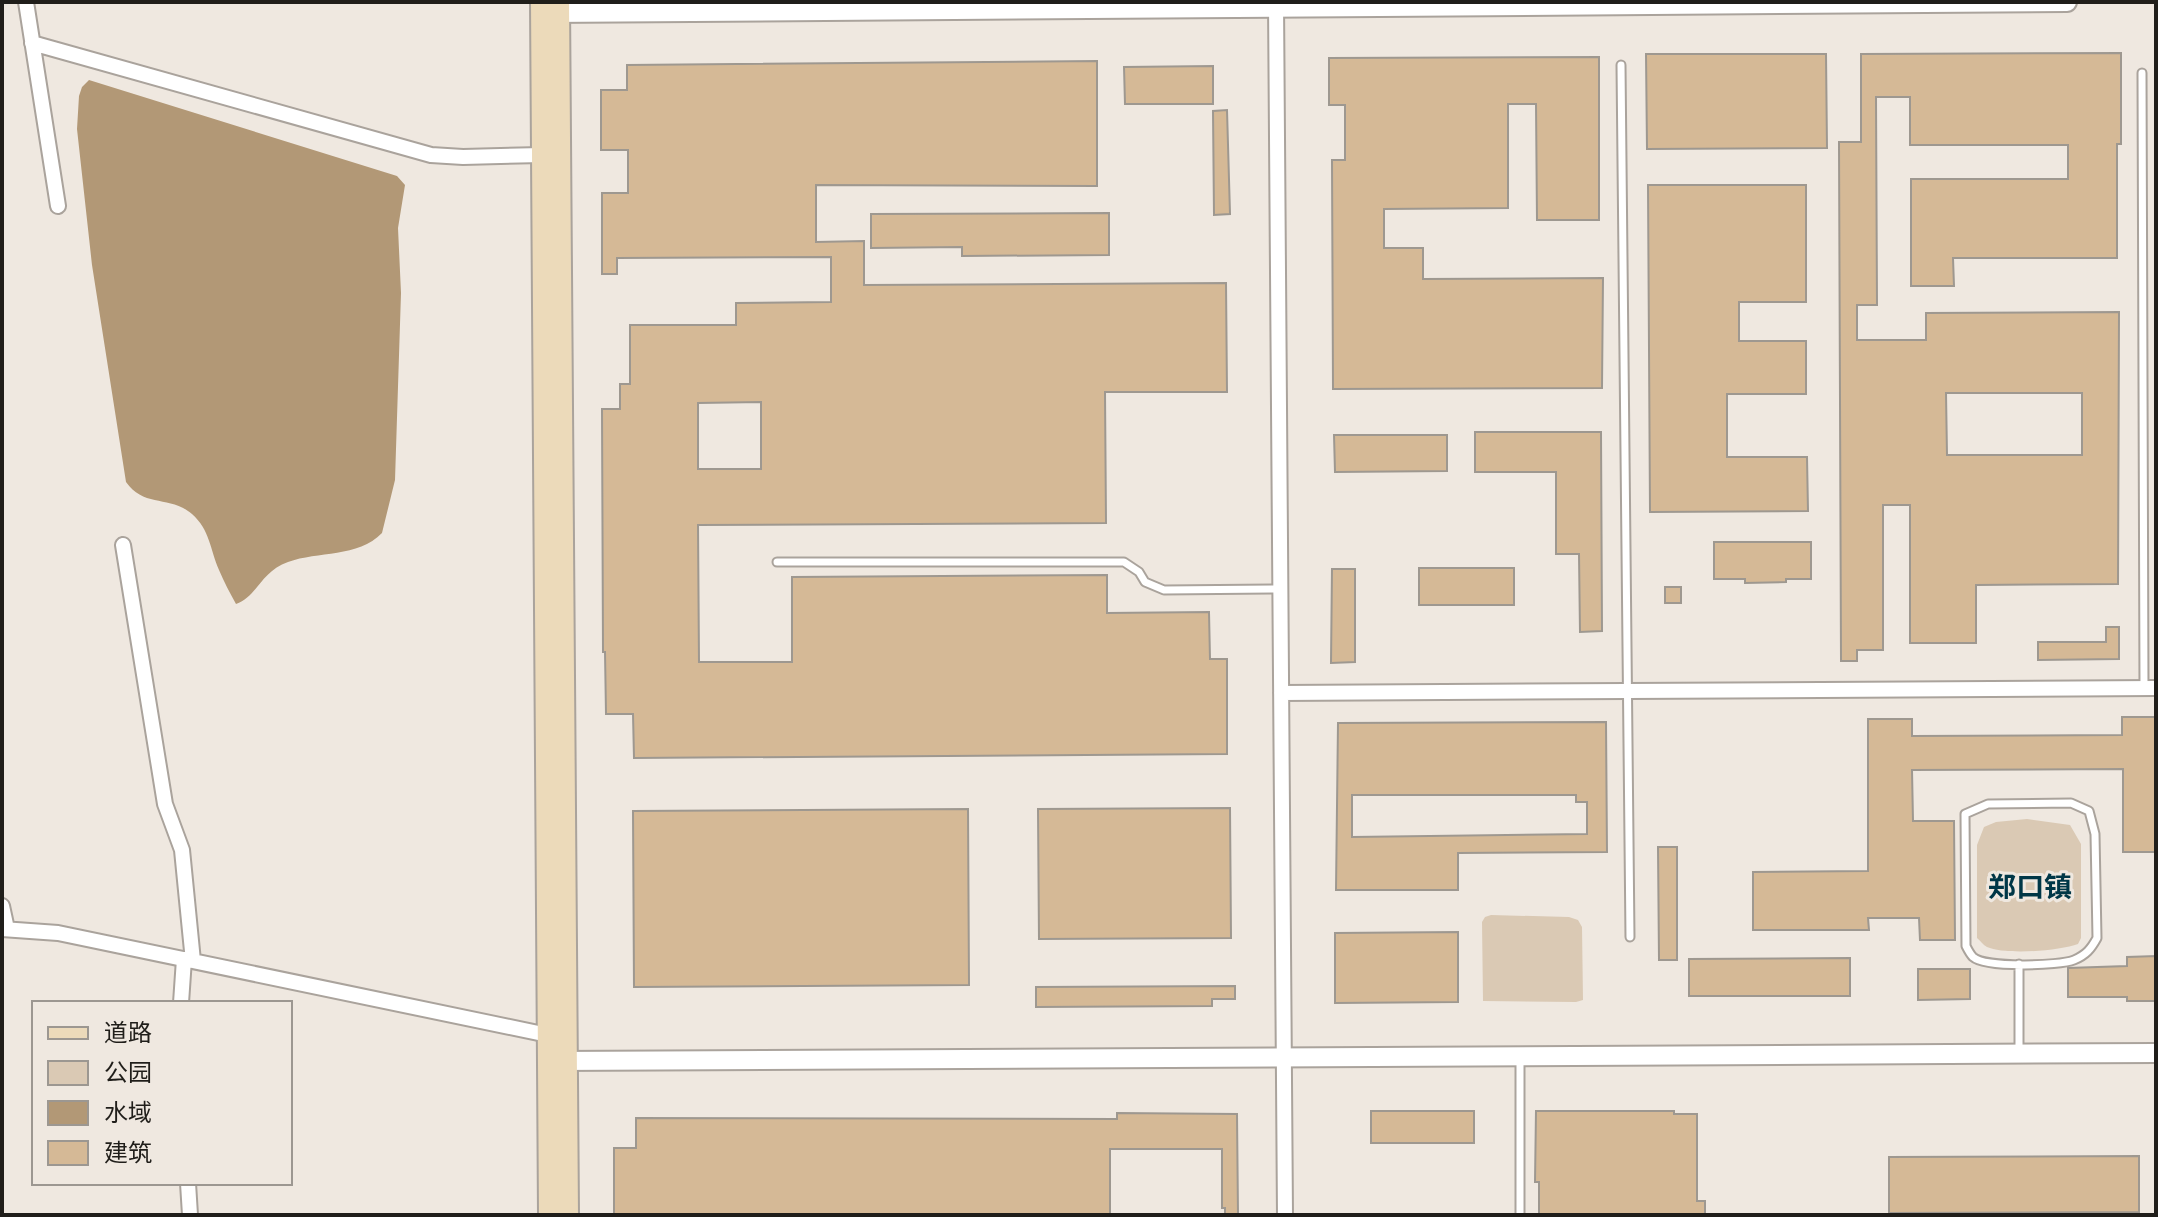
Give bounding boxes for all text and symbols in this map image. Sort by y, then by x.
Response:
district label: 郑口镇 [1988,867,2072,905]
legend [32,1001,292,1185]
text: 道路 [104,1015,152,1048]
text: 公园 [104,1055,152,1088]
text: 水域 [104,1095,152,1128]
text: 建筑 [104,1135,152,1168]

